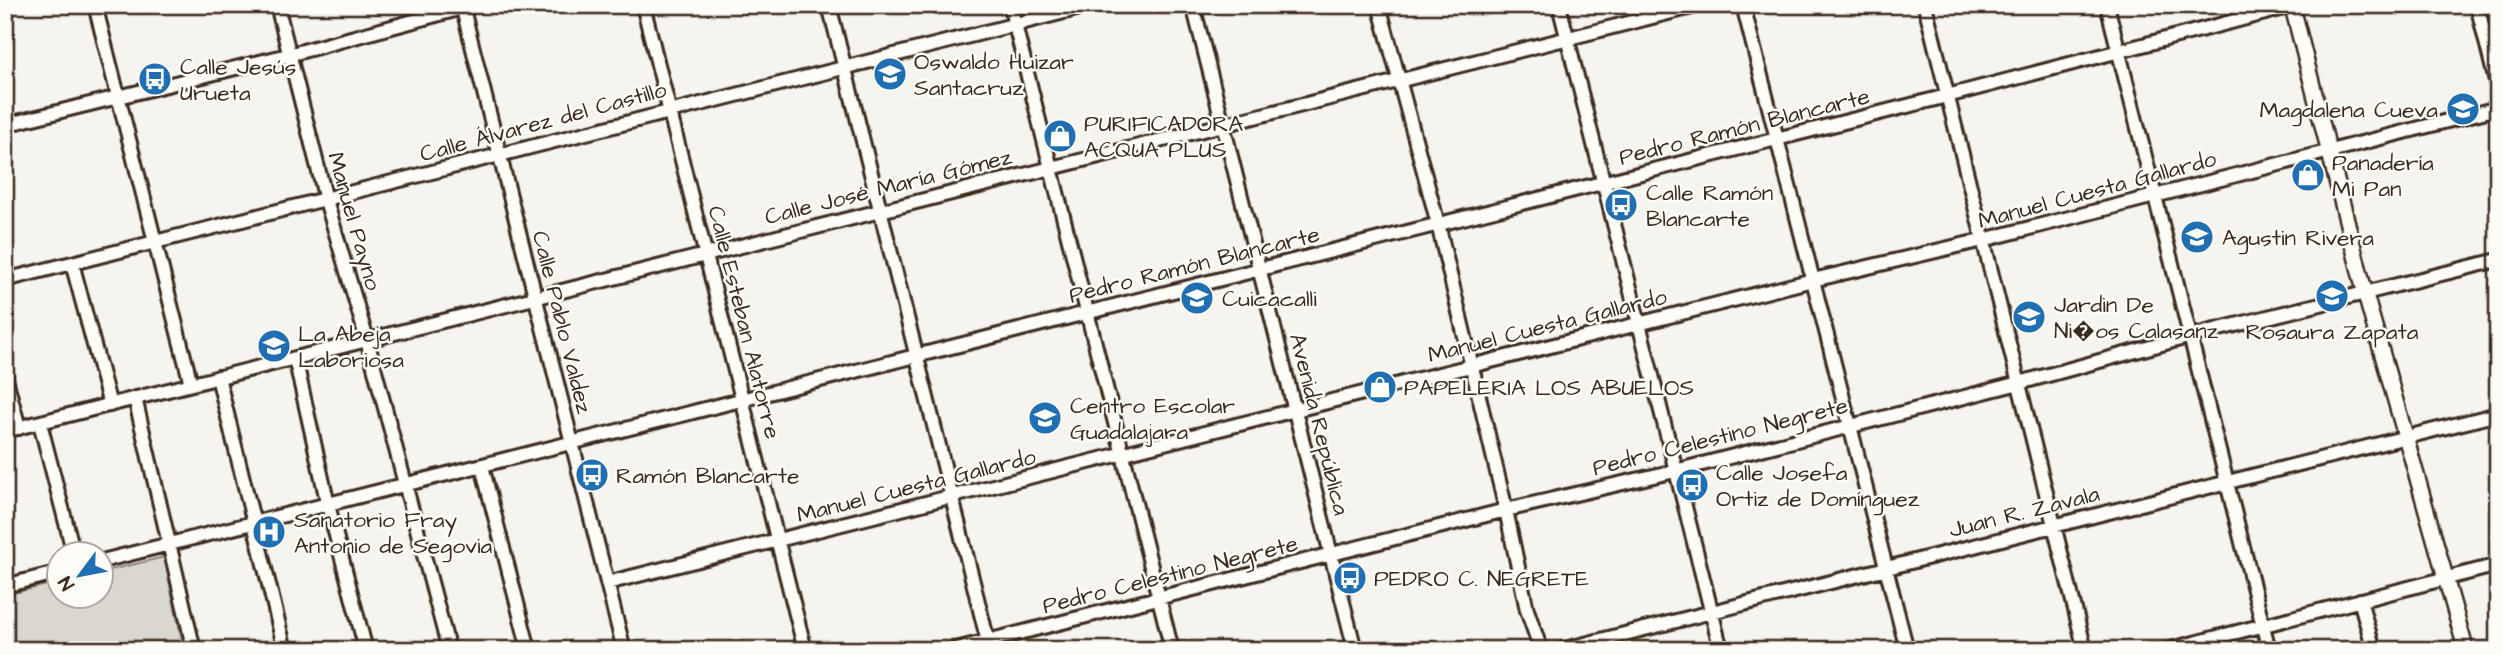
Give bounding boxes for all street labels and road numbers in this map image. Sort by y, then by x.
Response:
street label: Calle Álvarez del Castillo [416,74,670,170]
street label: Pedro Ramón Blancarte [1616,80,1873,174]
street label: Calle José María Gómez [761,141,1016,233]
street label: Manuel Cuesta Gallardo [1975,143,2220,237]
street label: Manuel Payno [318,148,389,295]
street label: Calle Esteban Alatorre [700,202,788,442]
street label: Pedro Ramón Blancarte [1066,218,1323,312]
street label: Calle Pablo Valdez [524,228,600,418]
street label: Manuel Cuesta Gallardo [1424,281,1670,371]
street label: Avenida República [1281,330,1357,519]
street label: Pedro Celestino Negrete [1589,390,1852,485]
street label: Manuel Cuesta Gallardo [793,441,1039,531]
street label: Juan R. Zavala [1946,478,2103,546]
street label: Pedro Celestino Negrete [1039,528,1302,623]

